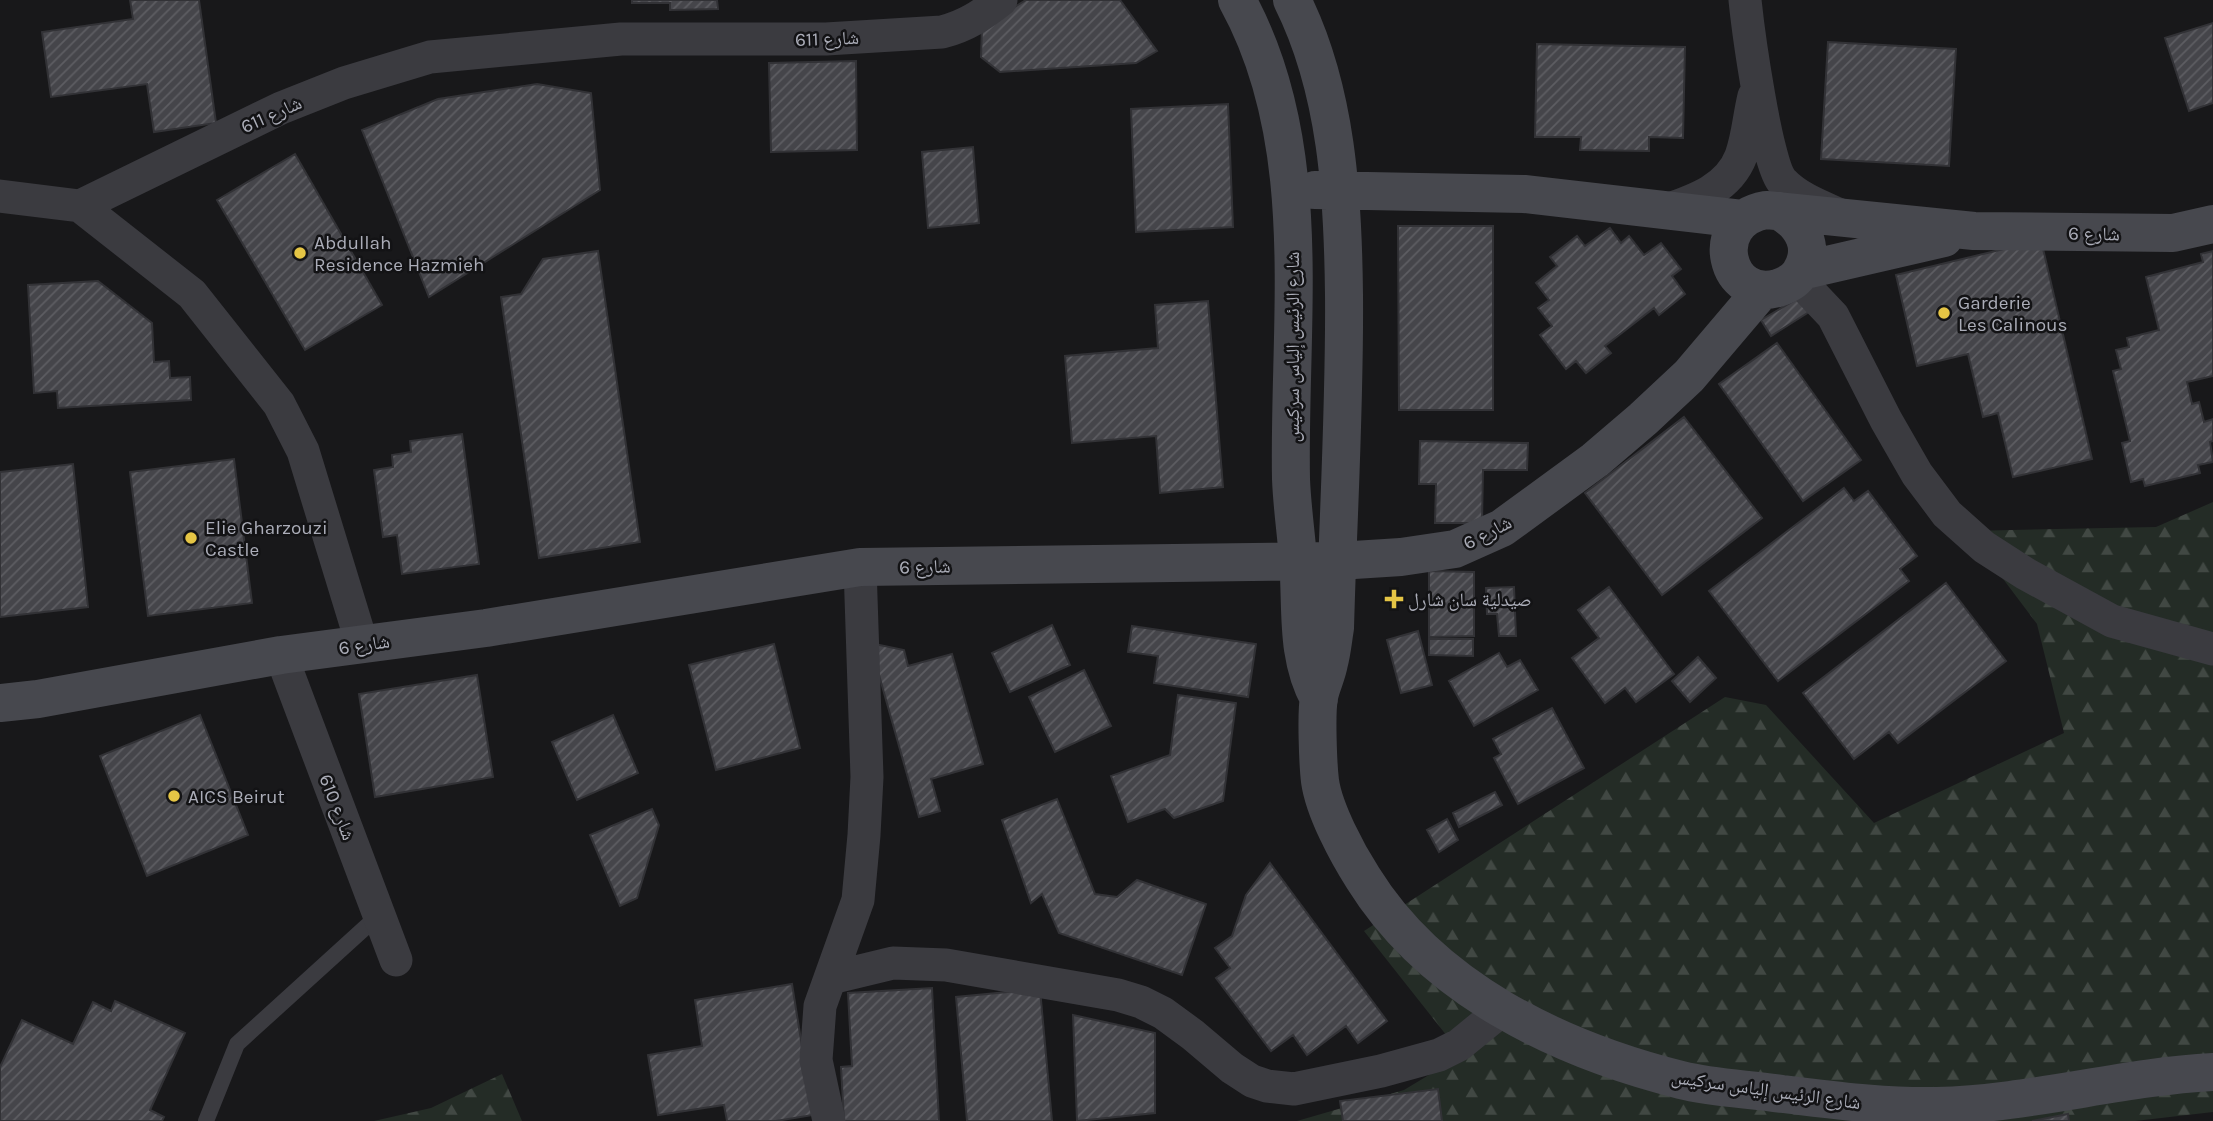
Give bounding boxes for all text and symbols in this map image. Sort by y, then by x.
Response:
street label: شارع 611 [795,27,859,51]
street label: شارع 611 [238,92,305,138]
street label: شارع 6 [2068,223,2120,245]
place label: Abdullah Residence Hazmieh [314,232,484,276]
marker: Abdullah Residence Hazmieh [292,245,308,261]
street label: شارع الرئيس إلياس سركيس [1282,252,1306,442]
place label: Garderie Les Calinous [1958,292,2068,336]
marker: Garderie Les Calinous [1936,305,1952,321]
street label: شارع 6 [1460,511,1515,554]
place label: Elie Gharzouzi Castle [205,517,328,561]
marker: Elie Gharzouzi Castle [183,530,199,546]
street label: شارع 6 [899,556,951,578]
place label: صيدلية سان شارل [1408,589,1532,611]
marker: صيدلية سان شارل [1386,591,1402,607]
street label: شارع 6 [337,631,391,659]
street label: شارع 610 [314,771,360,844]
place label: AICS Beirut [188,786,285,808]
marker: AICS Beirut [166,788,182,804]
street label: شارع الرئيس إلياس سركيس [1670,1066,1862,1116]

